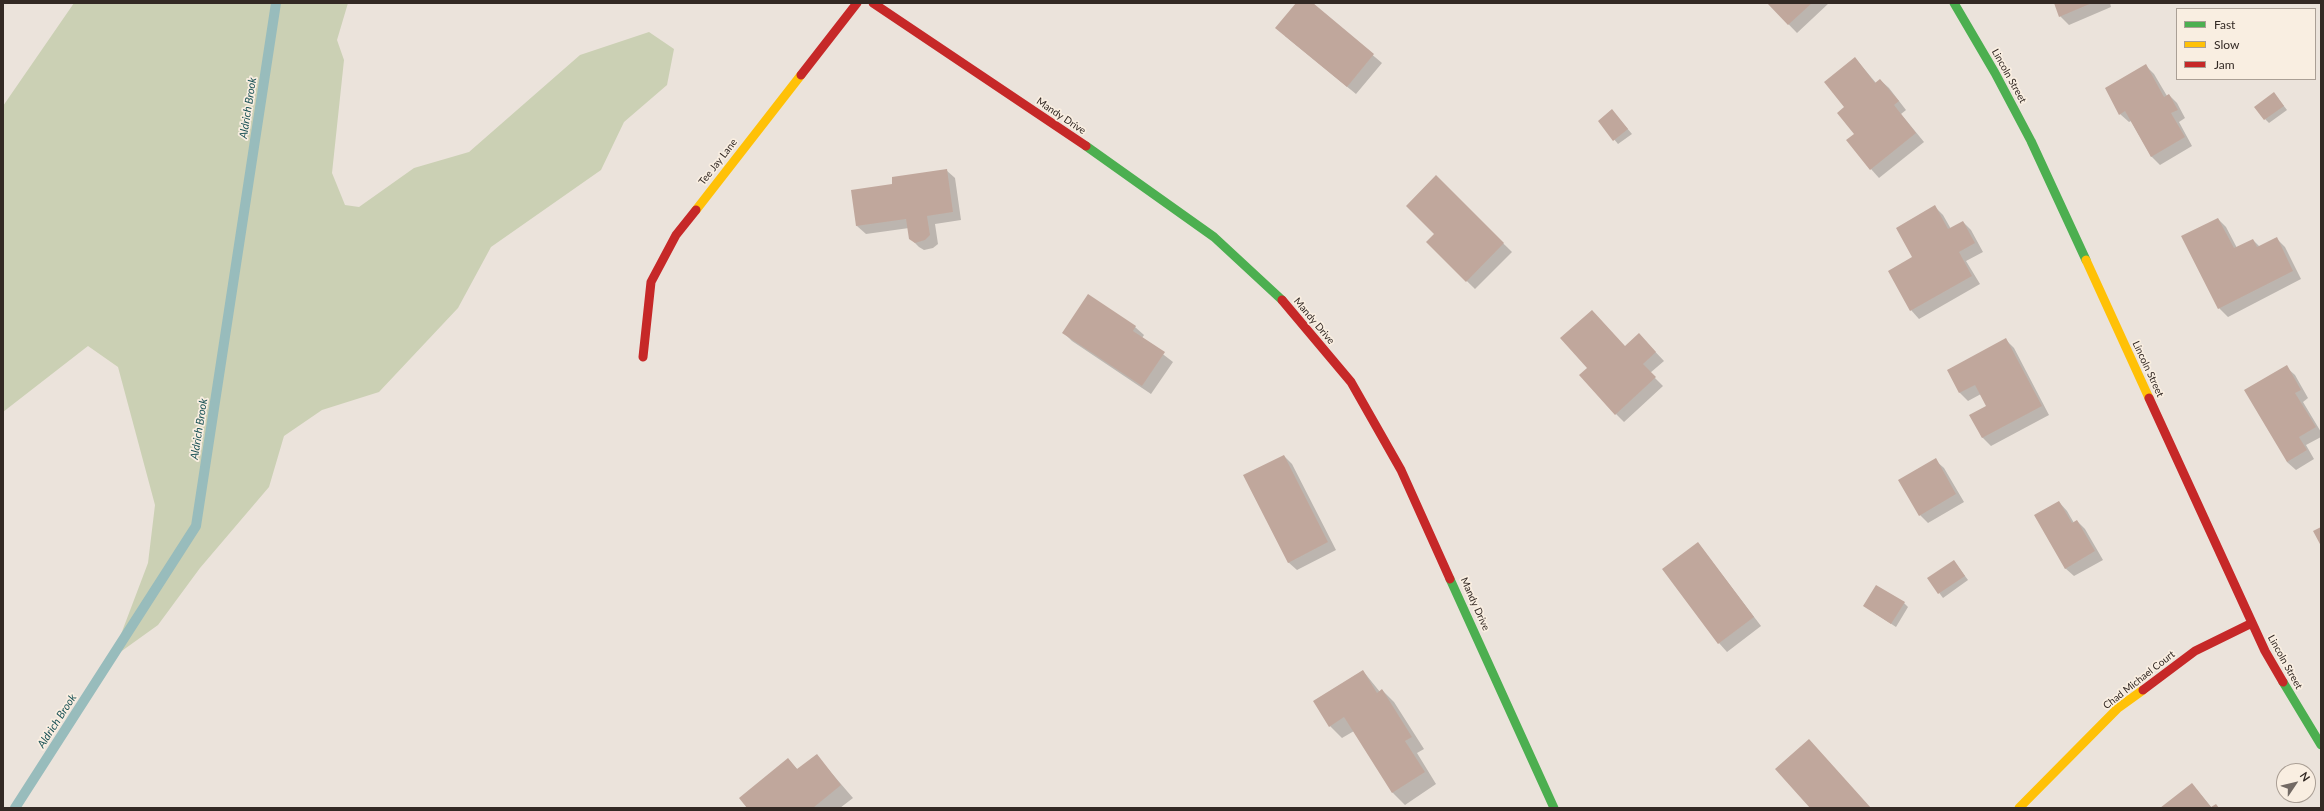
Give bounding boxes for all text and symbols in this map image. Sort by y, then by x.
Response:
legend [2176,8,2316,80]
text: Fast [2214,17,2235,32]
text: Slow [2214,37,2239,52]
street label: Lincoln Street [1989,47,2029,105]
text: Jam [2214,57,2235,72]
water label: Aldrich Brook [237,77,259,139]
street label: Mandy Drive [1034,95,1088,137]
street label: Tee Jay Lane [696,136,740,188]
street label: Mandy Drive [1291,295,1337,347]
street label: Lincoln Street [2130,339,2166,399]
water label: Aldrich Brook [188,398,210,460]
street label: Mandy Drive [1458,576,1492,632]
street label: Lincoln Street [2265,633,2305,691]
street label: Chad Michael Court [2101,648,2177,712]
water label: Aldrich Brook [35,692,79,750]
north arrow [2276,763,2316,803]
text: N [2298,769,2313,784]

